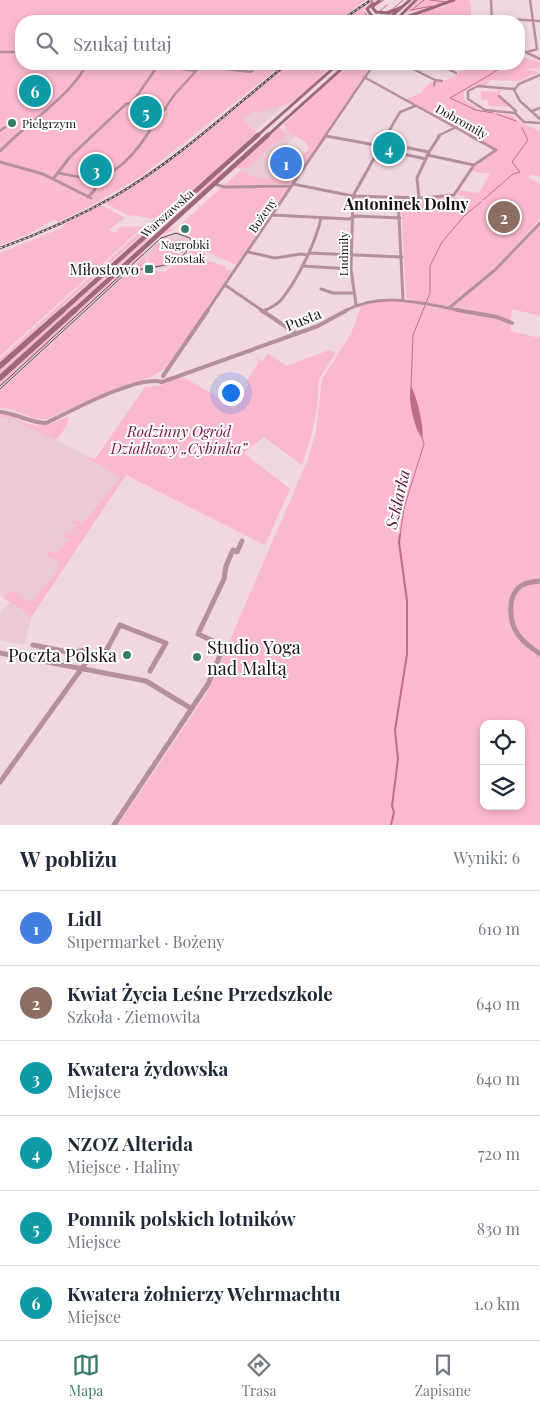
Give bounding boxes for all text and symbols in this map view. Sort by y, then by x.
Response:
search box [15,15,525,70]
icon: search [33,29,61,57]
text: Szukaj tutaj [73,30,172,56]
pin: 6 [19,72,51,110]
pin: 5 [130,93,162,131]
street label: Dobromiły [433,100,491,142]
place label: Pielgrzym [22,115,76,131]
marker: Pielgrzym [6,117,18,129]
pin: 4 [373,129,405,167]
pin: 1 [270,144,302,182]
pin: 3 [80,151,112,189]
street label: Warszawska [137,185,197,242]
district label: Antoninek Dolny [342,193,469,214]
street label: Bożeny [244,194,280,236]
pin: 2 [488,198,520,236]
marker: Nagrobki Szostak [179,223,191,235]
street label: Ludmiły [335,232,351,276]
place label: Nagrobki Szostak [161,236,210,266]
place label: Miłostowo [69,259,139,279]
marker: Miłostowo [143,263,155,275]
street label: Pusta [282,303,324,335]
your location [218,380,244,406]
park label: Rodzinny Ogród Działkowy „Cybinka” [110,421,248,458]
water label: Szklarka [380,467,414,532]
place label: Studio Yoga nad Maltą [207,635,301,680]
place label: Poczta Polska [8,643,117,667]
marker: Poczta Polska [121,649,133,661]
marker: Studio Yoga nad Maltą [191,651,203,663]
map controls [480,720,525,810]
button: locate [480,720,525,765]
button: layers [480,765,525,810]
text: W pobliżu [20,844,117,872]
text: Wyniki: 6 [454,847,520,868]
text: Lidl [67,905,102,931]
text: 1 [33,918,39,939]
text: 610 m [478,918,520,939]
text: Supermarket · Bożeny [67,931,224,952]
text: Kwiat Życia Leśne Przedszkole [67,980,333,1006]
text: 2 [32,993,40,1014]
text: 640 m [476,993,520,1014]
text: Szkoła · Ziemowita [67,1006,201,1027]
text: Kwatera żydowska [67,1055,228,1081]
text: 3 [32,1068,40,1089]
text: 640 m [476,1068,520,1089]
text: Miejsce [67,1081,121,1102]
text: NZOZ Alterida [67,1130,193,1156]
text: 4 [32,1143,40,1164]
text: 720 m [478,1143,520,1164]
text: Miejsce · Haliny [67,1156,180,1177]
text: Pomnik polskich lotników [67,1205,296,1231]
text: 5 [32,1218,40,1239]
text: 830 m [477,1218,520,1239]
text: Miejsce [67,1231,121,1252]
text: Kwatera żołnierzy Wehrmachtu [67,1280,340,1306]
text: 6 [32,1293,40,1314]
text: 1.0 km [474,1293,520,1314]
text: Miejsce [67,1306,121,1327]
tab: Mapa [69,1351,103,1400]
tab: Trasa [241,1351,277,1400]
tab: Zapisane [415,1351,471,1400]

